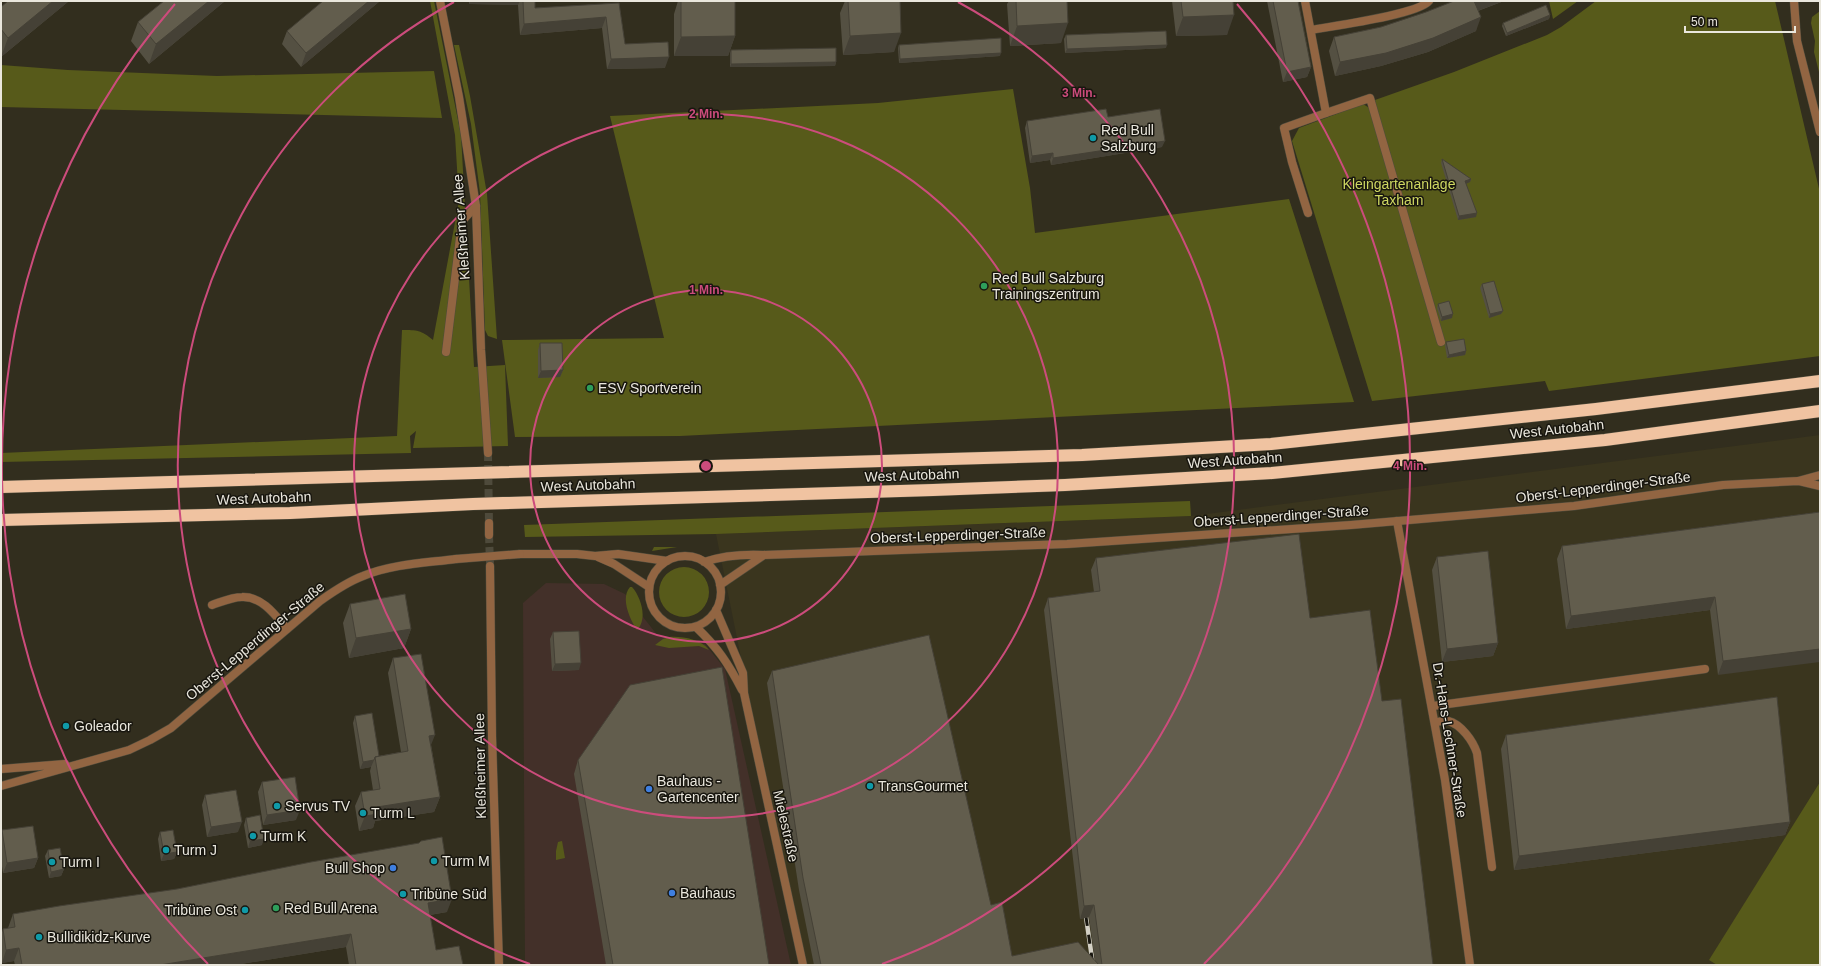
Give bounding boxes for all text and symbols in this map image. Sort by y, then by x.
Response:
scale bar [1685,8,1795,34]
text: 50 m [1691,15,1718,29]
text: 3 Min. [1062,86,1096,100]
text: 2 Min. [689,107,723,121]
place label: Red Bull Salzburg [1101,122,1156,154]
marker: Red Bull Salzburg [1088,133,1098,143]
street label: Kleßheimer Allee [449,173,473,280]
park label: Kleingartenanlage Taxham [1343,176,1456,208]
place label: Red Bull Salzburg Trainingszentrum [992,270,1104,302]
marker: Red Bull Salzburg Trainingszentrum [979,281,989,291]
text: 1 Min. [689,283,723,297]
place label: ESV Sportverein [598,380,702,396]
marker: ESV Sportverein [585,383,595,393]
street label: West Autobahn [1509,416,1605,442]
street label: West Autobahn [1187,449,1283,471]
centre of rings [699,459,713,473]
text: 4 Min. [1393,459,1427,473]
street label: West Autobahn [864,465,960,485]
street label: Oberst-Lepperdinger-Straße [1515,468,1691,506]
street label: West Autobahn [540,475,636,495]
street label: West Autobahn [216,488,312,508]
street label: Oberst-Lepperdinger-Straße [1193,502,1369,530]
street label: Oberst-Lepperdinger-Straße [870,524,1046,546]
street label: Oberst-Lepperdinger-Straße [182,578,328,704]
street label: Dr.-Hans-Lechner-Straße [1430,661,1470,819]
street label: Kleßheimer Allee [471,713,489,819]
place label: Goleador [74,718,132,734]
marker: Goleador [61,721,71,731]
place label: Bauhaus - Gartencenter [657,773,739,805]
place label: TransGourmet [878,778,968,794]
marker: TransGourmet [865,781,875,791]
marker: Bauhaus - Gartencenter [644,784,654,794]
street label: Mielestraße [770,789,802,864]
place label: Servus TV [285,798,351,814]
marker: Servus TV [272,801,282,811]
place label: Turm L [371,805,415,821]
marker: Turm L [358,808,368,818]
place label: Turm K [261,828,307,844]
marker: Turm K [248,831,258,841]
place label: Turm J [174,842,217,858]
marker: Turm J [161,845,171,855]
place label: Turm M [442,853,490,869]
place label: Turm I [60,854,100,870]
marker: Turm M [429,856,439,866]
marker: Turm I [47,857,57,867]
place label: Bull Shop [325,860,385,876]
marker: Bull Shop [388,863,398,873]
place label: Bauhaus [680,885,735,901]
place label: Tribüne Süd [411,886,487,902]
marker: Bauhaus [667,888,677,898]
marker: Tribüne Süd [398,889,408,899]
place label: Red Bull Arena [284,900,378,916]
place label: Tribüne Ost [164,902,237,918]
marker: Red Bull Arena [271,903,281,913]
marker: Tribüne Ost [240,905,250,915]
place label: Bullidikidz-Kurve [47,929,151,945]
marker: Bullidikidz-Kurve [34,932,44,942]

